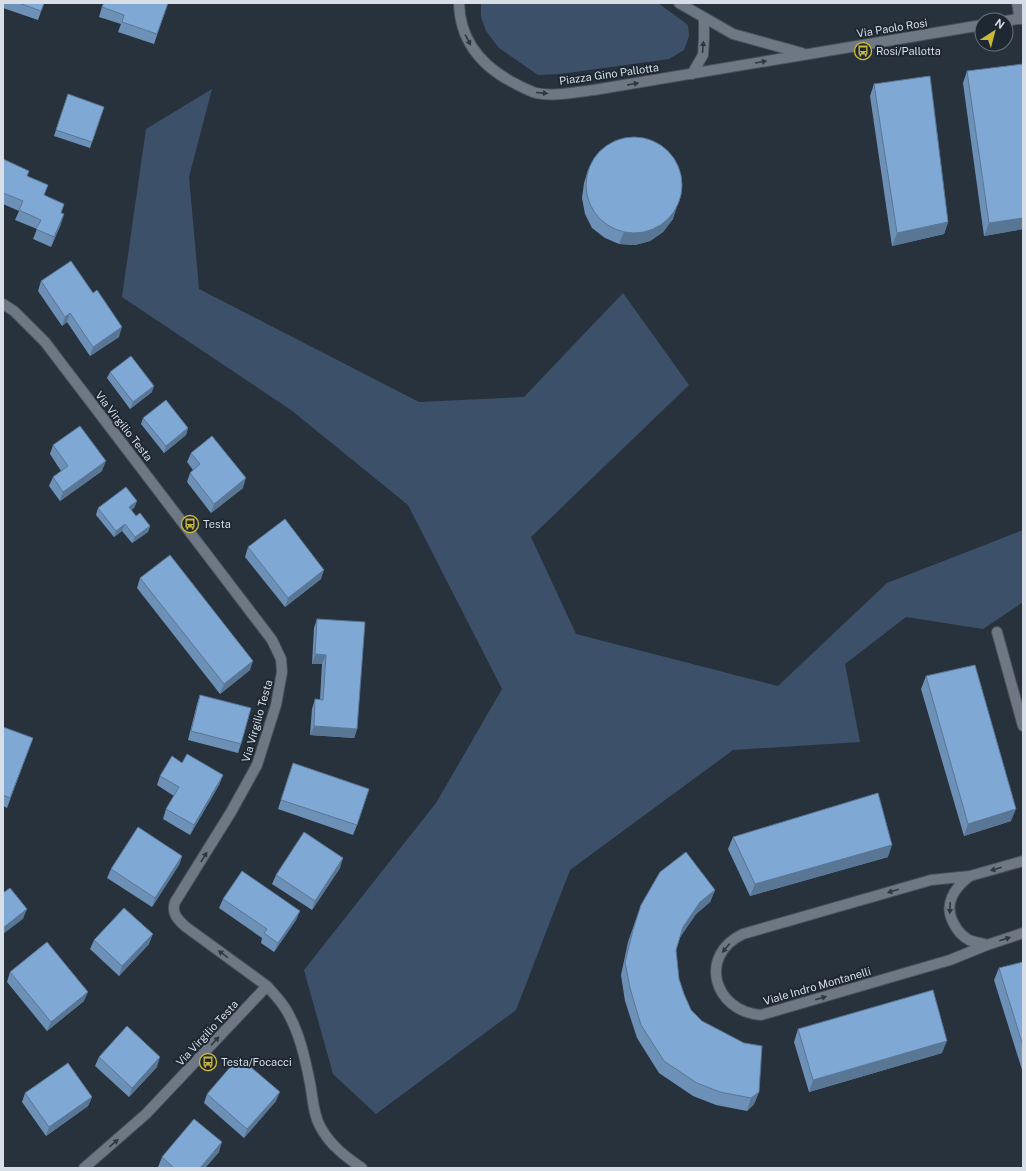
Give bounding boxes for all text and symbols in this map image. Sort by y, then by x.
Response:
north arrow [974,12,1014,52]
street label: Via Paolo Rosi [856,16,928,40]
text: N [993,17,1007,31]
one-way arrow [465,35,471,46]
one-way arrow [700,41,707,53]
bus stop icon: Rosi/Pallotta [853,41,873,61]
place label: Rosi/Pallotta [876,45,941,57]
one-way arrow [755,59,767,65]
street label: Piazza Gino Pallotta [558,61,660,87]
one-way arrow [627,81,639,87]
one-way arrow [536,90,548,97]
street label: Via Virgilio Testa [93,389,155,463]
bus stop icon: Testa [180,514,200,534]
place label: Testa [203,518,231,530]
street label: Via Virgilio Testa [239,678,275,764]
one-way arrow [201,851,208,863]
one-way arrow [990,866,1002,872]
one-way arrow [887,888,899,894]
one-way arrow [947,902,953,915]
one-way arrow [999,936,1011,942]
one-way arrow [722,942,731,953]
one-way arrow [218,950,228,958]
street label: Viale Indro Montanelli [762,965,872,1007]
one-way arrow [815,995,827,1001]
street label: Via Virgilio Testa [174,998,240,1068]
one-way arrow [210,1036,220,1046]
bus stop icon: Testa/Focacci [198,1052,218,1072]
place label: Testa/Focacci [221,1056,292,1068]
one-way arrow [109,1138,119,1148]

